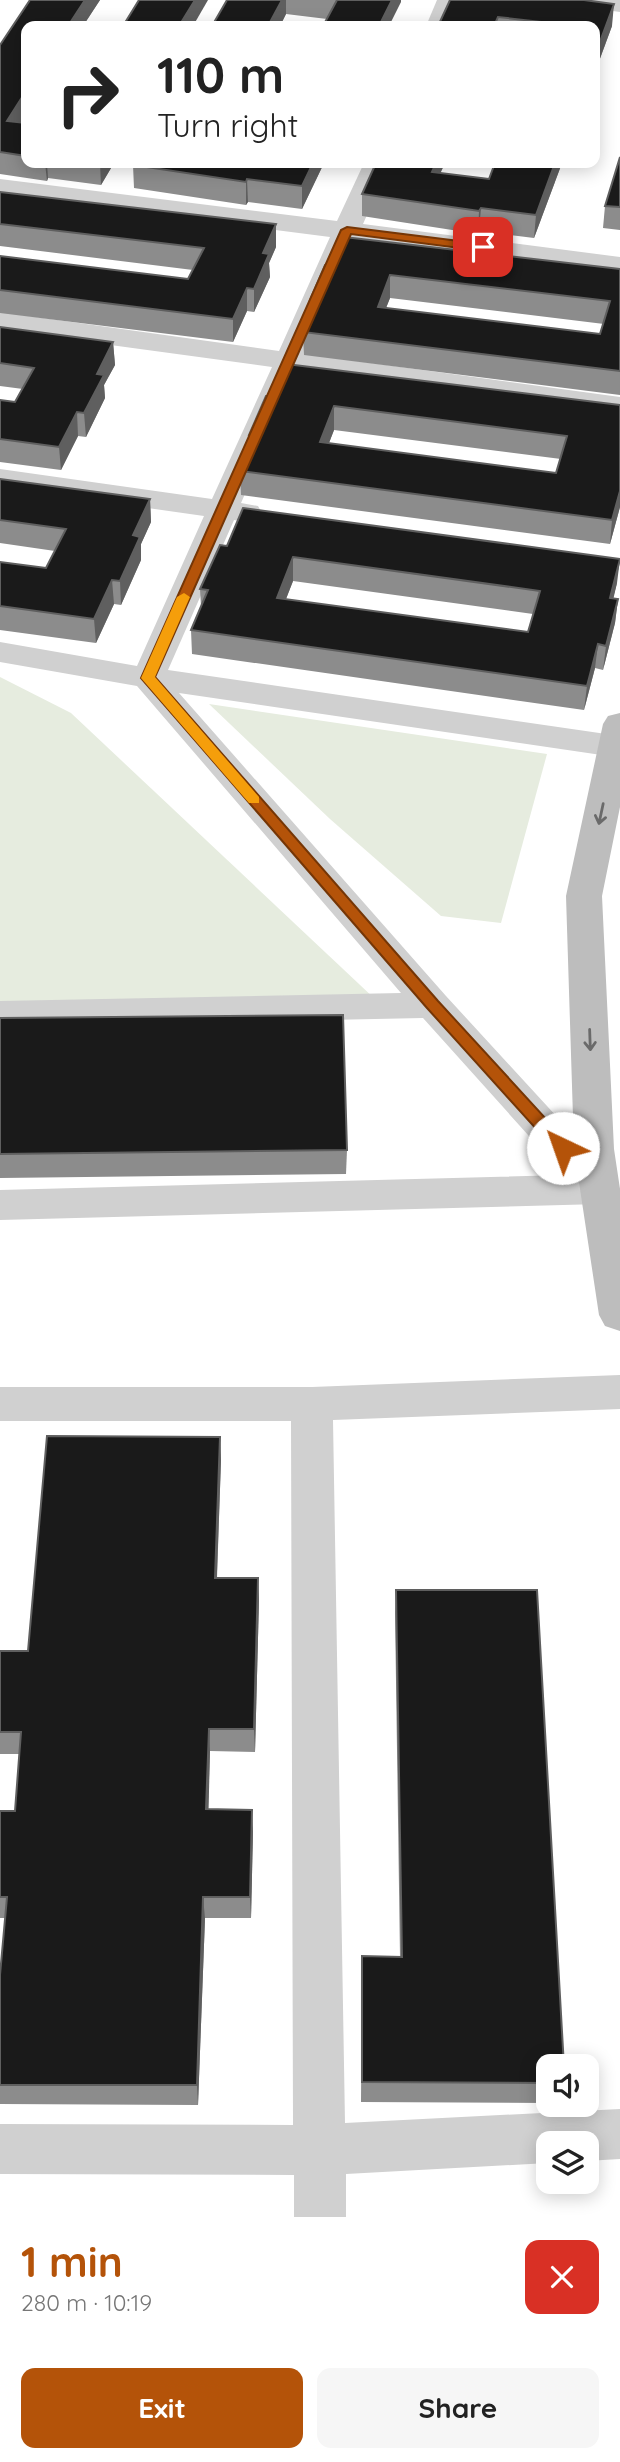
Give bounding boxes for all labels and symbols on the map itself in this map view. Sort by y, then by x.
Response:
pin [453,217,513,277]
one-way arrow [594,802,608,825]
one-way arrow [583,1028,596,1051]
position arrow [526,1111,600,1185]

